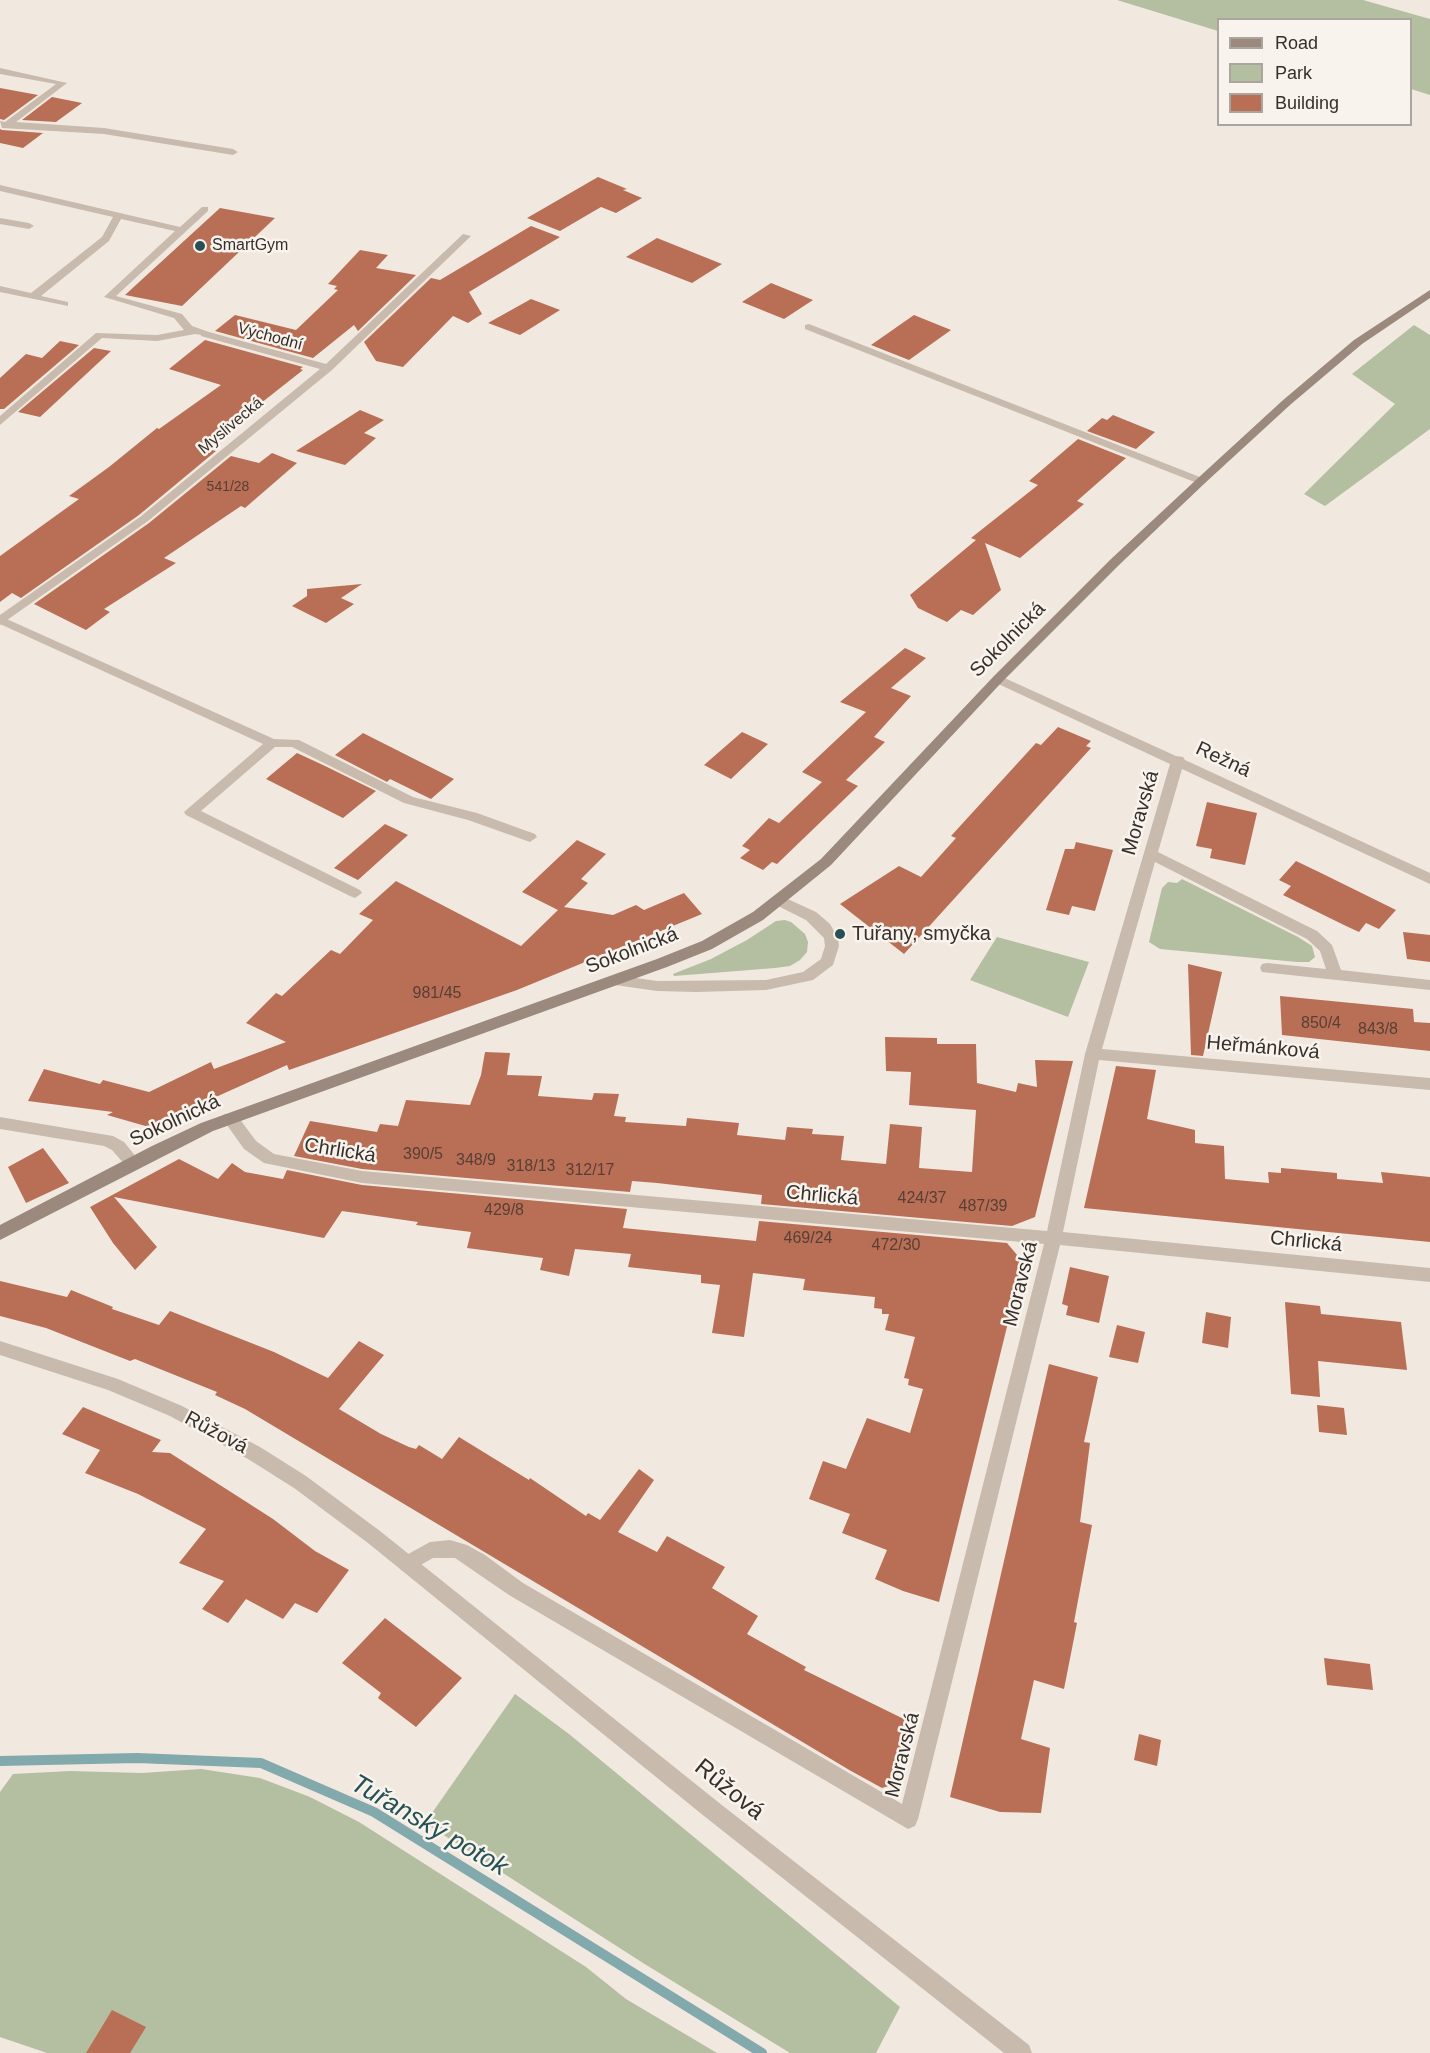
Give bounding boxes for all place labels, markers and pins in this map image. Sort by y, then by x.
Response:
place label: SmartGym [212,236,288,256]
marker: SmartGym [193,239,207,253]
place label: Tuřany, smyčka [852,922,991,946]
marker: Tuřany, smyčka [833,927,847,941]

